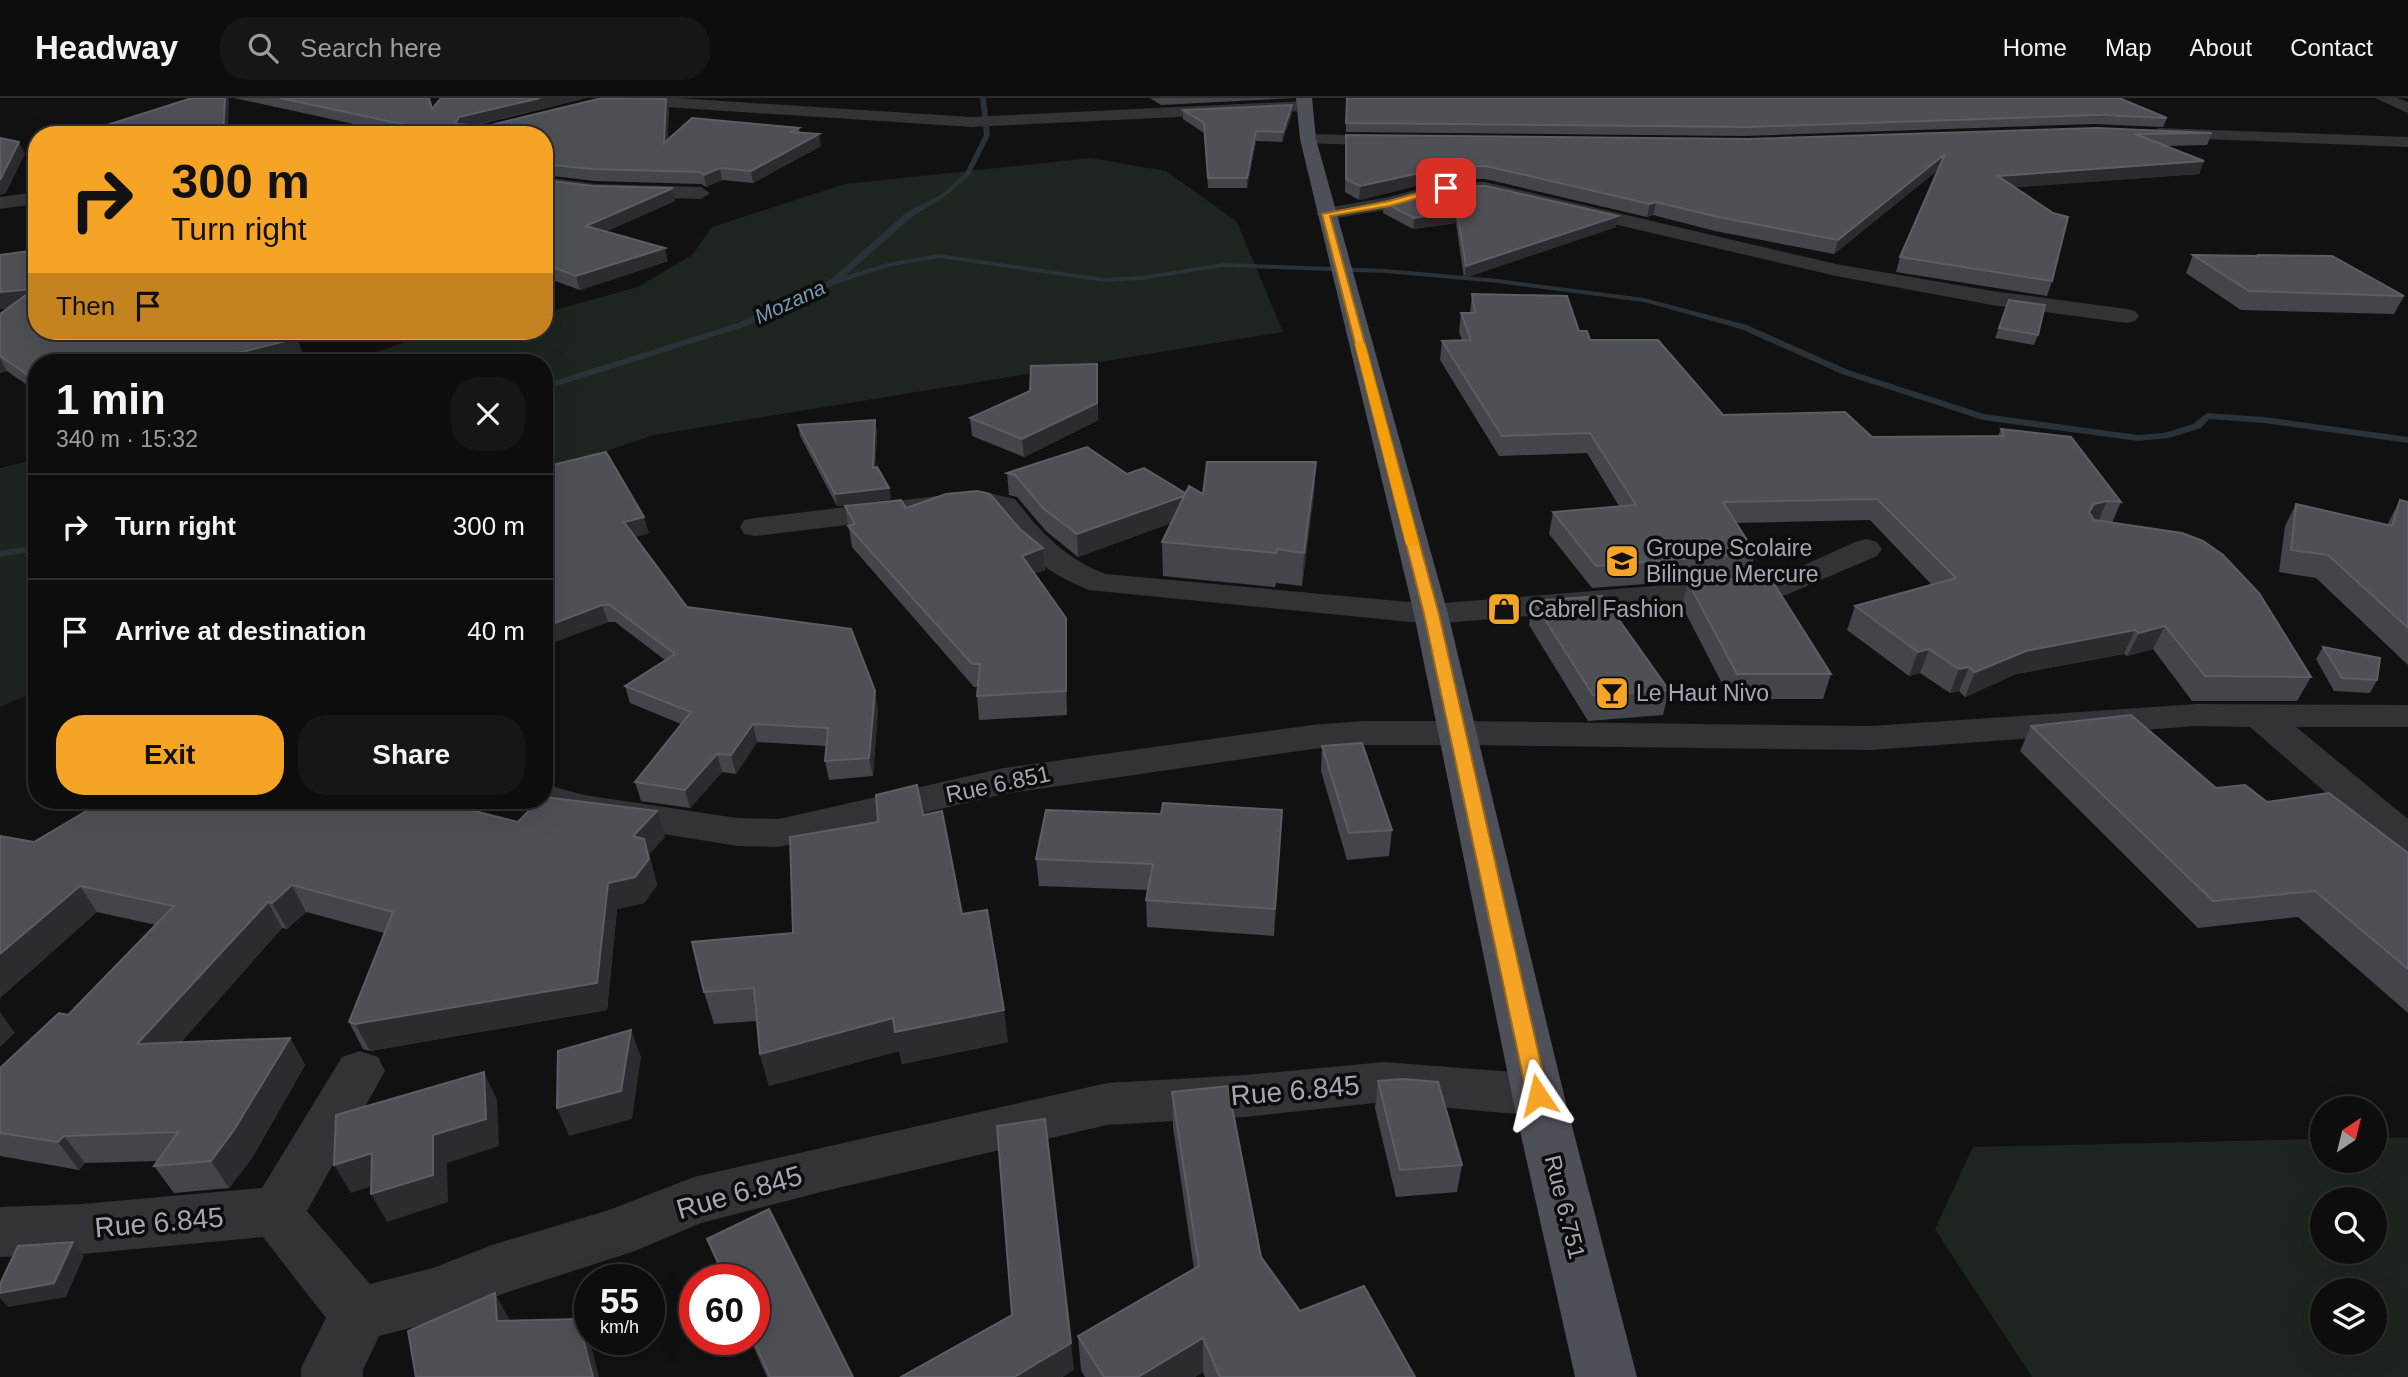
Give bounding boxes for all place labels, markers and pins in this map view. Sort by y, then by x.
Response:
pin [1416,158,1476,218]
place label: Groupe Scolaire Bilingue Mercure [1646,535,1819,587]
school or university icon: Groupe Scolaire Bilingue Mercure [1603,542,1641,580]
shop icon: Cabrel Fashion [1485,590,1523,628]
place label: Cabrel Fashion [1528,596,1684,622]
bar icon: Le Haut Nivo [1593,674,1631,712]
place label: Le Haut Nivo [1636,680,1769,706]

